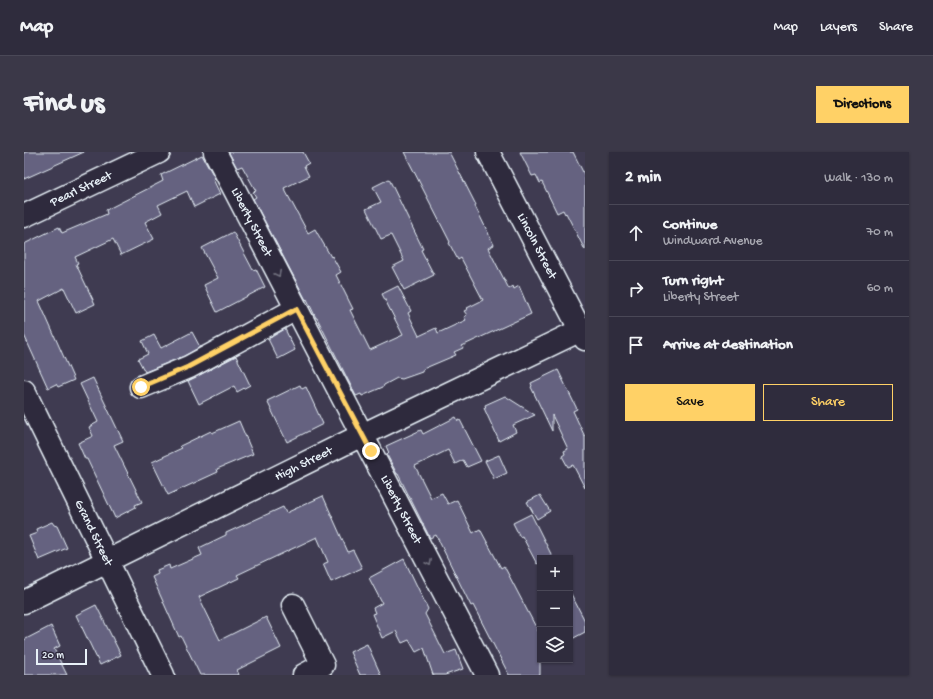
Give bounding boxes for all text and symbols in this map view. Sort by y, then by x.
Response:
text: Map [20,16,53,39]
text: Map [774,19,798,36]
text: Layers [820,19,857,36]
text: Share [879,19,913,36]
button: Directions [816,86,909,123]
text: Find us [24,88,104,121]
street label: Pearl Street [47,167,116,210]
text: 2 min [625,168,661,188]
text: Walk · 130 m [824,171,893,186]
street label: Liberty Street [227,185,276,260]
street label: Lincoln Street [514,211,561,283]
text: Continue [663,216,717,234]
icon: ahead [625,222,647,244]
text: 70 m [867,225,893,240]
text: Windward Avenue [663,234,762,249]
one-way arrow [273,270,281,277]
text: Turn right [663,272,723,290]
icon: right [625,278,647,300]
text: 60 m [867,281,893,296]
text: Liberty Street [663,290,738,305]
icon: arrive [625,334,647,356]
text: Arrive at destination [663,336,793,354]
route start [132,378,150,396]
button: Save [625,384,755,421]
button: Share [763,384,893,421]
street label: High Street [272,442,337,484]
route end [362,442,380,460]
street label: Liberty Street [377,473,426,548]
street label: Grand Street [71,497,117,570]
map controls [537,555,573,663]
button: + [537,555,573,591]
one-way arrow [424,558,432,566]
button: − [537,591,573,627]
button: layers [537,627,573,663]
scale bar [36,647,87,666]
text: 20 m [42,650,64,662]

